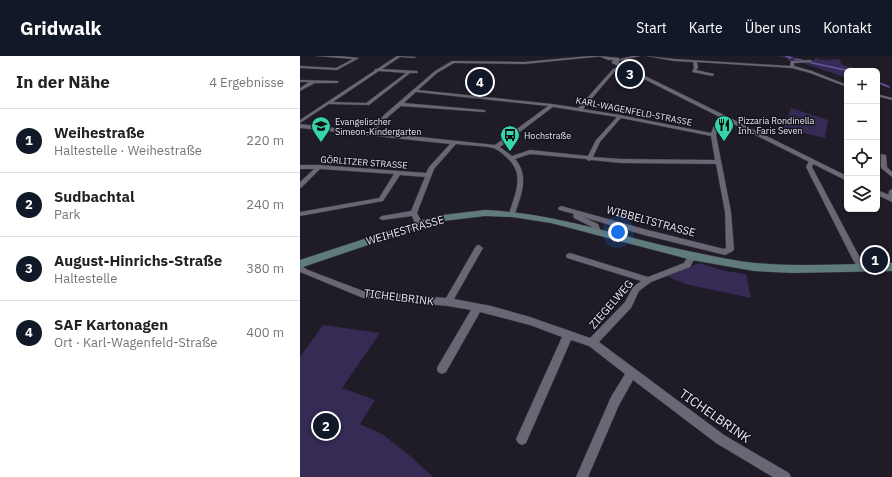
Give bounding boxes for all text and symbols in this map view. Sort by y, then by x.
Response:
text: Gridwalk [20,16,102,40]
text: Start [636,19,667,37]
text: Karte [689,19,723,37]
text: Über uns [745,19,801,37]
text: Kontakt [823,19,872,37]
pin: 3 [617,59,643,89]
pin: 4 [467,67,493,97]
map controls [844,68,880,212]
button: + [844,68,880,104]
text: In der Nähe [16,71,110,93]
text: 4 Ergebnisse [209,74,284,91]
street label: KARL-WAGENFELD-STRASSE [575,94,693,128]
button: − [844,104,880,140]
restaurant icon: Pizzaria Rondinella Inh. Faris Seven [713,114,735,142]
school or university icon: Evangelischer Simeon-Kindergarten [310,115,332,143]
place label: Pizzaria Rondinella Inh. Faris Seven [738,115,814,136]
place label: Evangelischer Simeon-Kindergarten [335,116,421,137]
text: Weihestraße [54,123,145,142]
bus stop icon: Hochstraße [499,124,521,152]
place label: Hochstraße [524,130,571,141]
text: 1 [25,132,33,149]
text: 220 m [246,132,284,149]
button: locate [844,140,880,176]
text: Haltestelle · Weihestraße [54,142,202,159]
street label: GÖRLITZER STRASSE [320,153,408,171]
button: layers [844,176,880,212]
text: Sudbachtal [54,187,135,206]
text: 2 [25,196,33,213]
text: 240 m [246,196,284,213]
street label: WIBBELTSTRASSE [605,202,697,240]
text: Park [54,206,80,223]
street label: WEIHESTRASSE [364,212,446,248]
your location [608,222,628,242]
pin: 1 [862,245,888,275]
text: August-Hinrichs-Straße [54,251,222,270]
text: 3 [25,260,33,277]
text: 380 m [246,260,284,277]
text: Haltestelle [54,270,117,287]
street label: ZIEGELWEG [586,277,636,331]
street label: TICHELBRINK [363,286,435,308]
text: SAF Kartonagen [54,315,168,334]
text: 4 [25,324,33,341]
text: 400 m [246,324,284,341]
text: Ort · Karl-Wagenfeld-Straße [54,334,217,351]
street label: TICHELBRINK [676,385,754,447]
pin: 2 [313,411,339,441]

